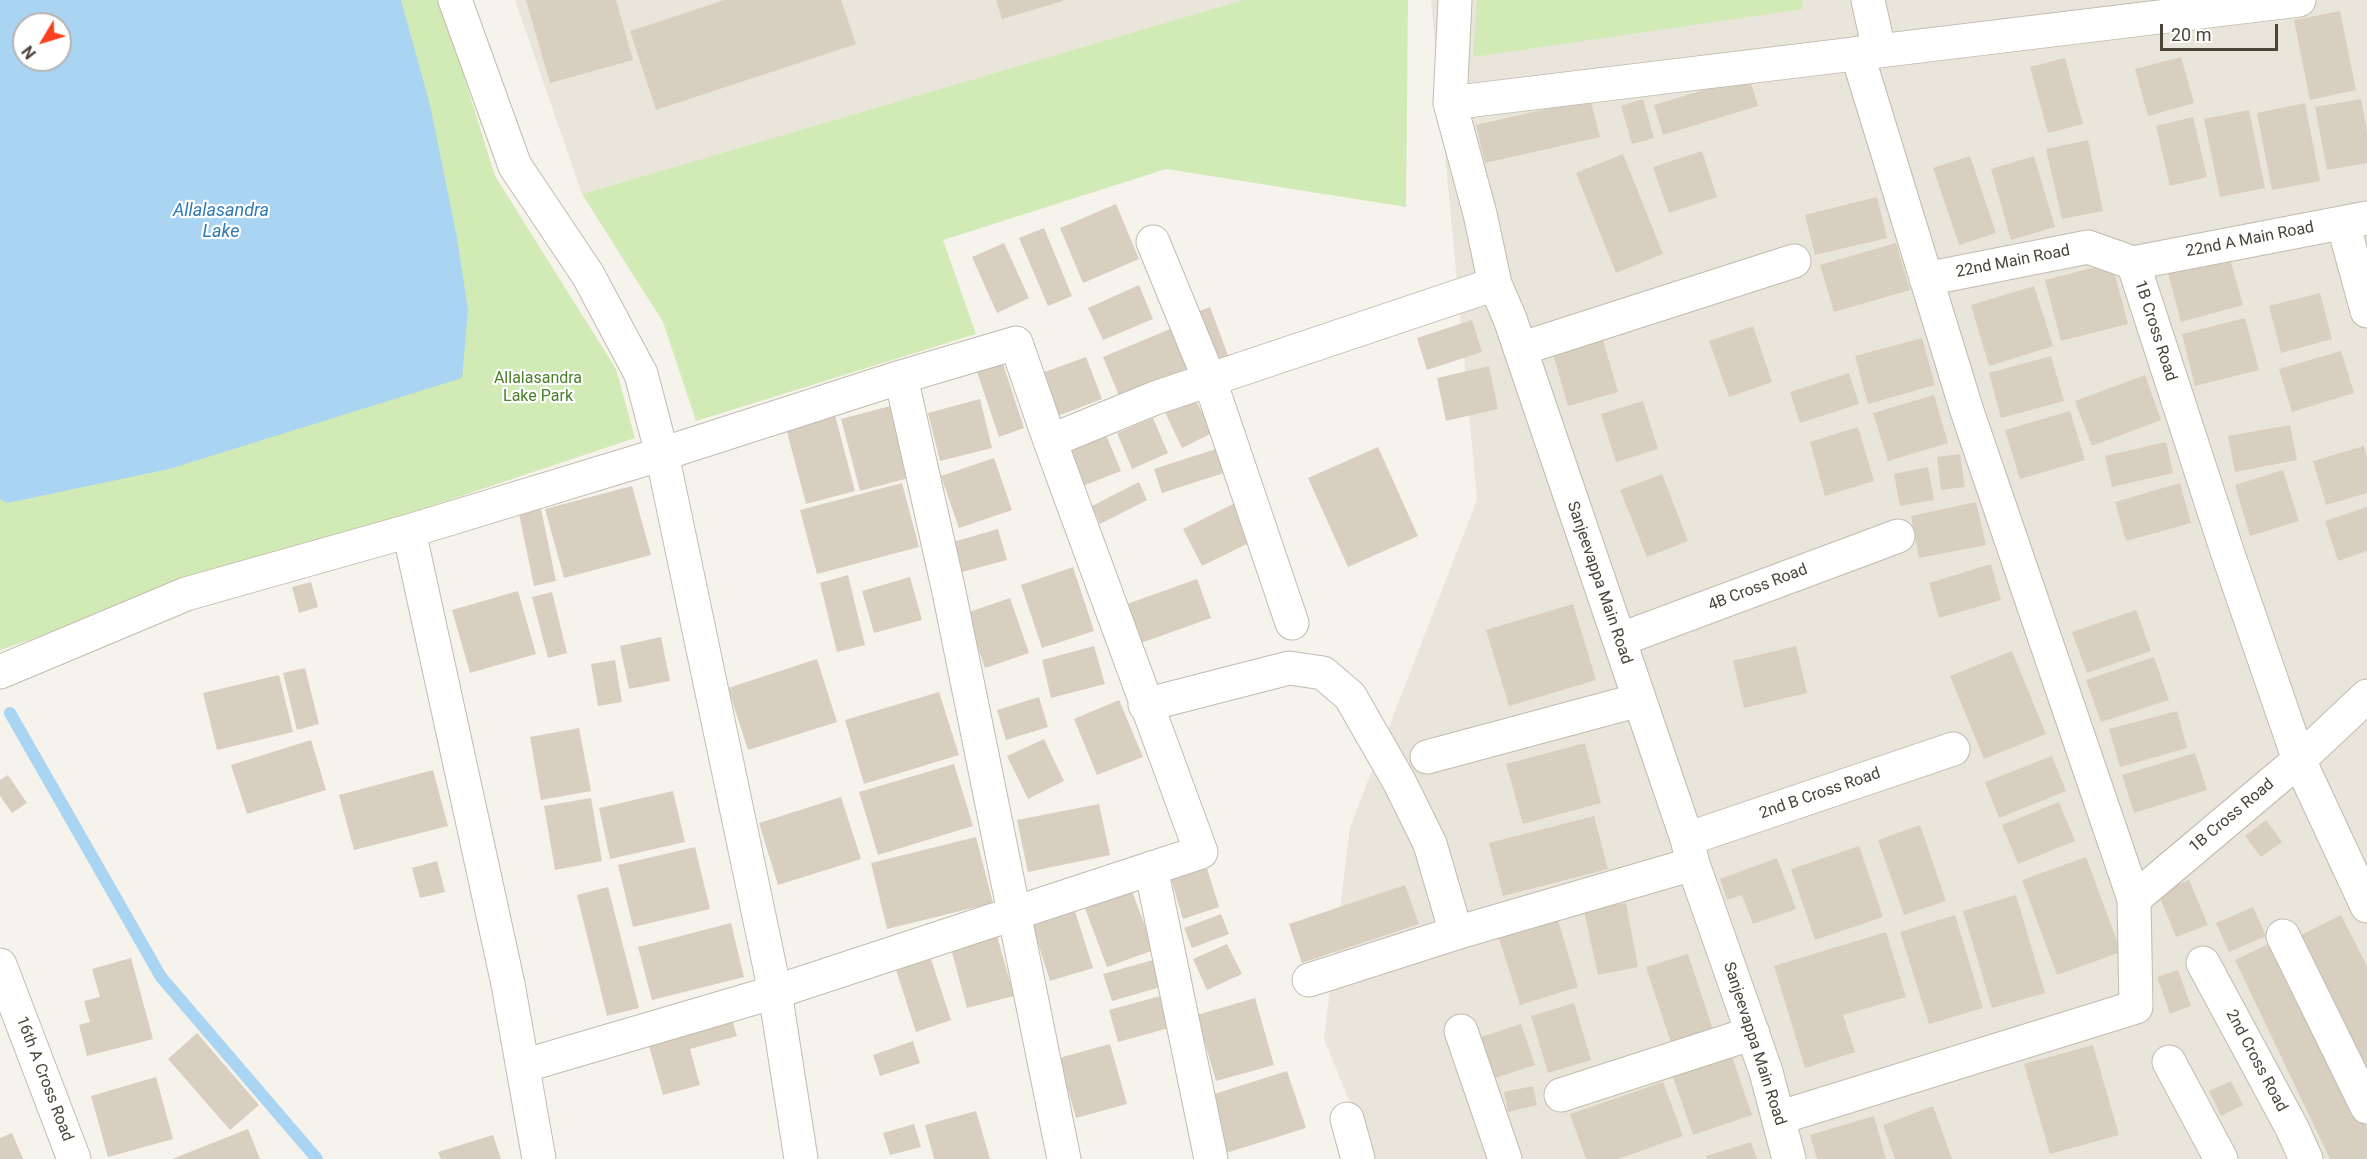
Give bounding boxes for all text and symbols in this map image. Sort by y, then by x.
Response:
north arrow [12,12,72,72]
scale bar [2163,12,2282,50]
text: 20 m [2171,24,2211,45]
text: N [18,42,40,62]
water label: Allalasandra Lake [173,200,269,242]
street label: 22nd A Main Road [2184,218,2316,262]
street label: 22nd Main Road [1954,242,2072,282]
street label: 1B Cross Road [2130,278,2180,384]
park label: Allalasandra Lake Park [494,369,582,407]
street label: Sanjeevappa Main Road [1562,499,1636,667]
street label: 4B Cross Road [1706,560,1810,616]
street label: 2nd B Cross Road [1757,764,1883,824]
street label: 1B Cross Road [2186,775,2278,857]
street label: Sanjeevappa Main Road [1718,960,1790,1128]
street label: 2nd Cross Road [2221,1007,2291,1115]
street label: 16th A Cross Road [11,1014,77,1144]

